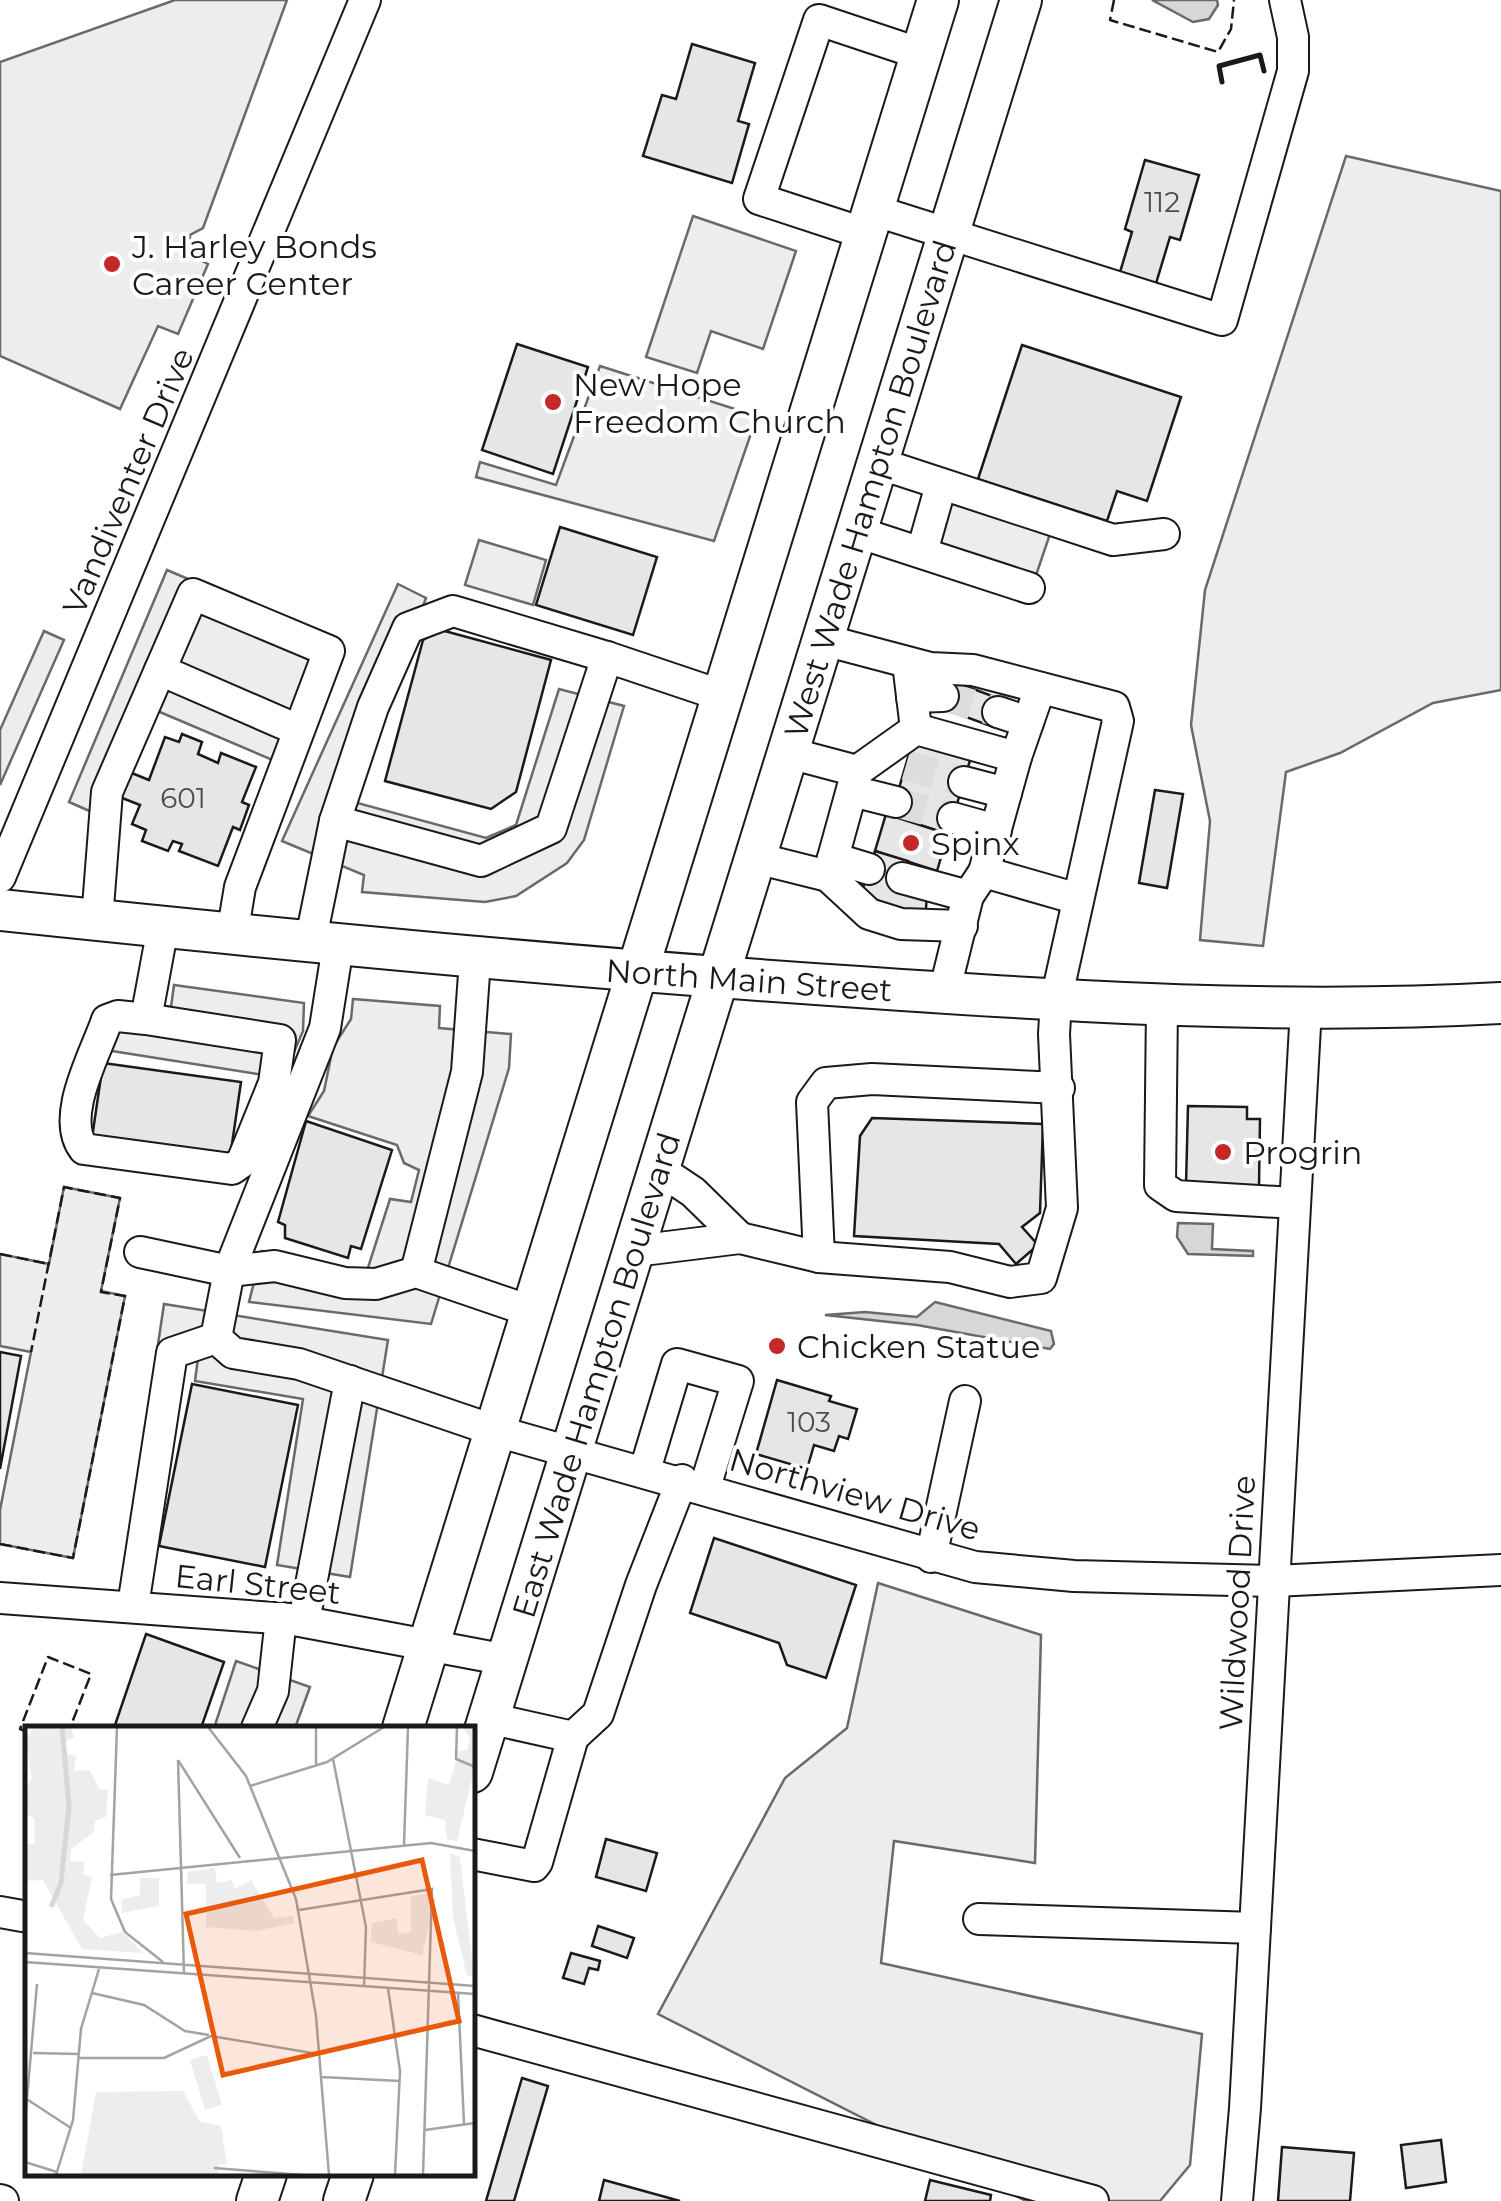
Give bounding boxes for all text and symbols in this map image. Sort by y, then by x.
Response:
house number: 112 [1144,185,1180,219]
place label: J. Harley Bonds Career Center [131,227,377,303]
street label: West Wade Hampton Boulevard [776,235,964,743]
marker: J. Harley Bonds Career Center [101,253,123,275]
street label: Vandiventer Drive [54,342,202,620]
place label: New Hope Freedom Church [573,365,846,441]
marker: New Hope Freedom Church [542,391,564,413]
house number: 601 [160,781,206,815]
place label: Spinx [931,824,1020,863]
marker: Spinx [900,832,922,854]
street label: North Main Street [604,951,894,1009]
street label: East Wade Hampton Boulevard [504,1128,688,1622]
place label: Progrin [1243,1133,1363,1172]
marker: Progrin [1212,1141,1234,1163]
place label: Chicken Statue [797,1327,1040,1366]
marker: Chicken Statue [766,1335,788,1357]
house number: 103 [787,1405,831,1439]
street label: Northview Drive [725,1440,985,1548]
street label: Wildwood Drive [1211,1474,1263,1732]
street label: Earl Street [173,1556,343,1612]
inset map [25,1726,475,2176]

